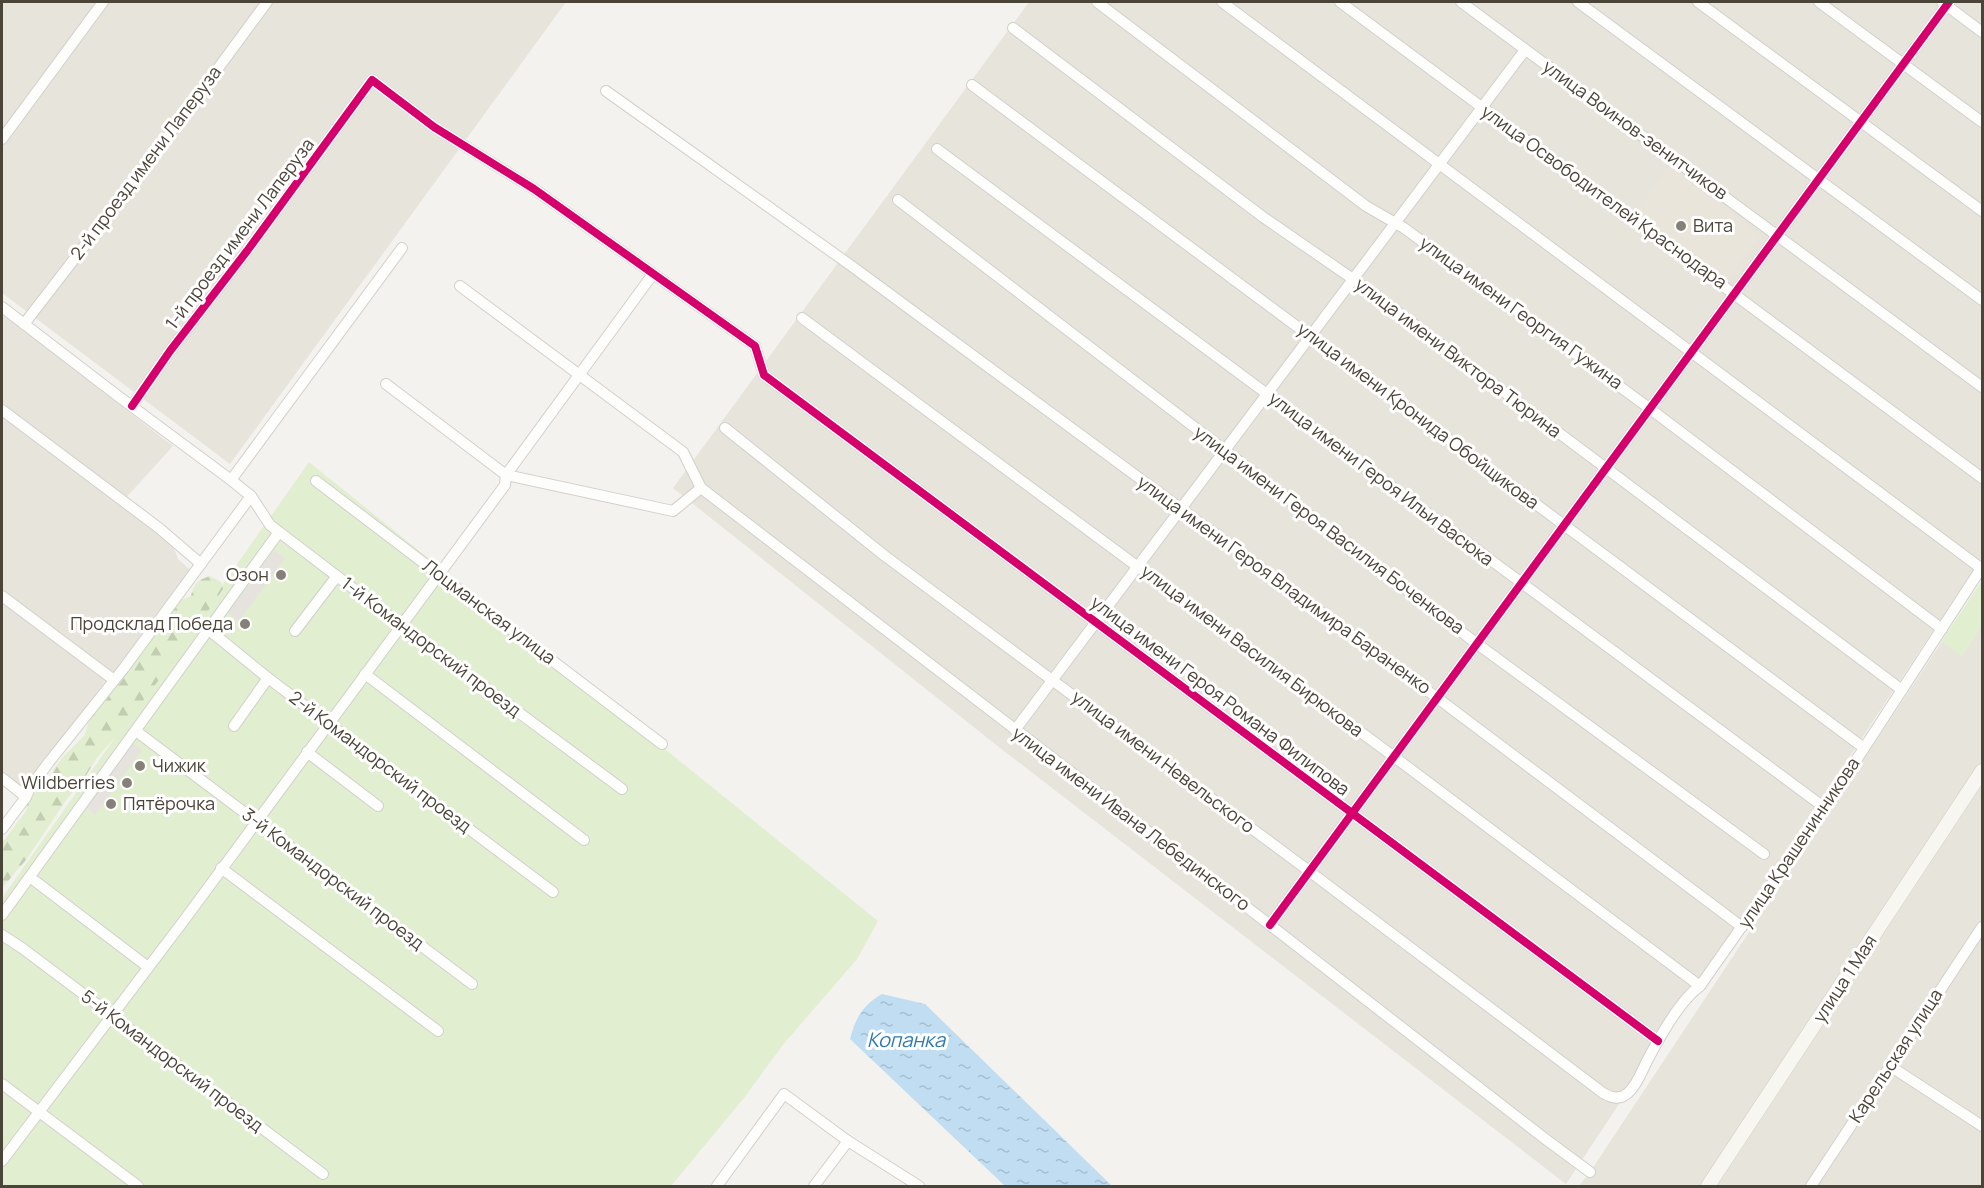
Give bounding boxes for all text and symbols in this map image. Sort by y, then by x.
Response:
street label: улица Воинов-зенитчиков [1538,54,1733,205]
street label: 2-й проезд имени Лаперуза [64,61,226,264]
street label: улица Освободителей Краснодара [1477,99,1732,294]
street label: 1-й проезд имени Лаперуза [159,133,319,334]
place label: Вита [1693,213,1733,237]
marker: Вита [1674,219,1688,233]
street label: улица имени Георгия Гужина [1415,230,1628,394]
street label: улица имени Виктора Тюрина [1350,272,1567,443]
street label: улица имени Кронида Обойщикова [1293,316,1544,514]
street label: улица имени Героя Ильи Васюка [1264,386,1499,571]
street label: улица имени Героя Василия Боченкова [1190,420,1470,639]
street label: улица имени Героя Владимира Бараненко [1133,469,1436,699]
street label: Лоцманская улица [418,553,561,669]
street label: улица имени Василия Бирюкова [1137,559,1369,742]
place label: Озон [226,562,269,586]
marker: Озон [274,568,288,582]
street label: 1-й Командорский проезд [337,571,526,722]
street label: улица имени Героя Романа Филипова [1086,590,1355,801]
place label: Продсклад Победа [70,611,233,635]
marker: Продсклад Победа [238,617,252,631]
street label: улица имени Невельского [1067,684,1260,838]
street label: 2-й Командорский проезд [285,685,477,838]
street label: улица имени Ивана Лебединского [1008,721,1256,916]
street label: улица Крашенинникова [1732,752,1864,933]
place label: Чижик [152,753,207,777]
marker: Чижик [133,759,147,773]
place label: Wildberries [21,770,115,794]
marker: Wildberries [120,776,134,790]
place label: Пятёрочка [123,791,215,815]
marker: Пятёрочка [104,797,118,811]
street label: 3-й Командорский проезд [238,802,430,955]
street label: улица 1 Мая [1807,930,1881,1027]
street label: 5-й Командорский проезд [77,984,269,1137]
street label: Карельская улица [1843,984,1947,1127]
water label: Копанка [867,1026,946,1053]

